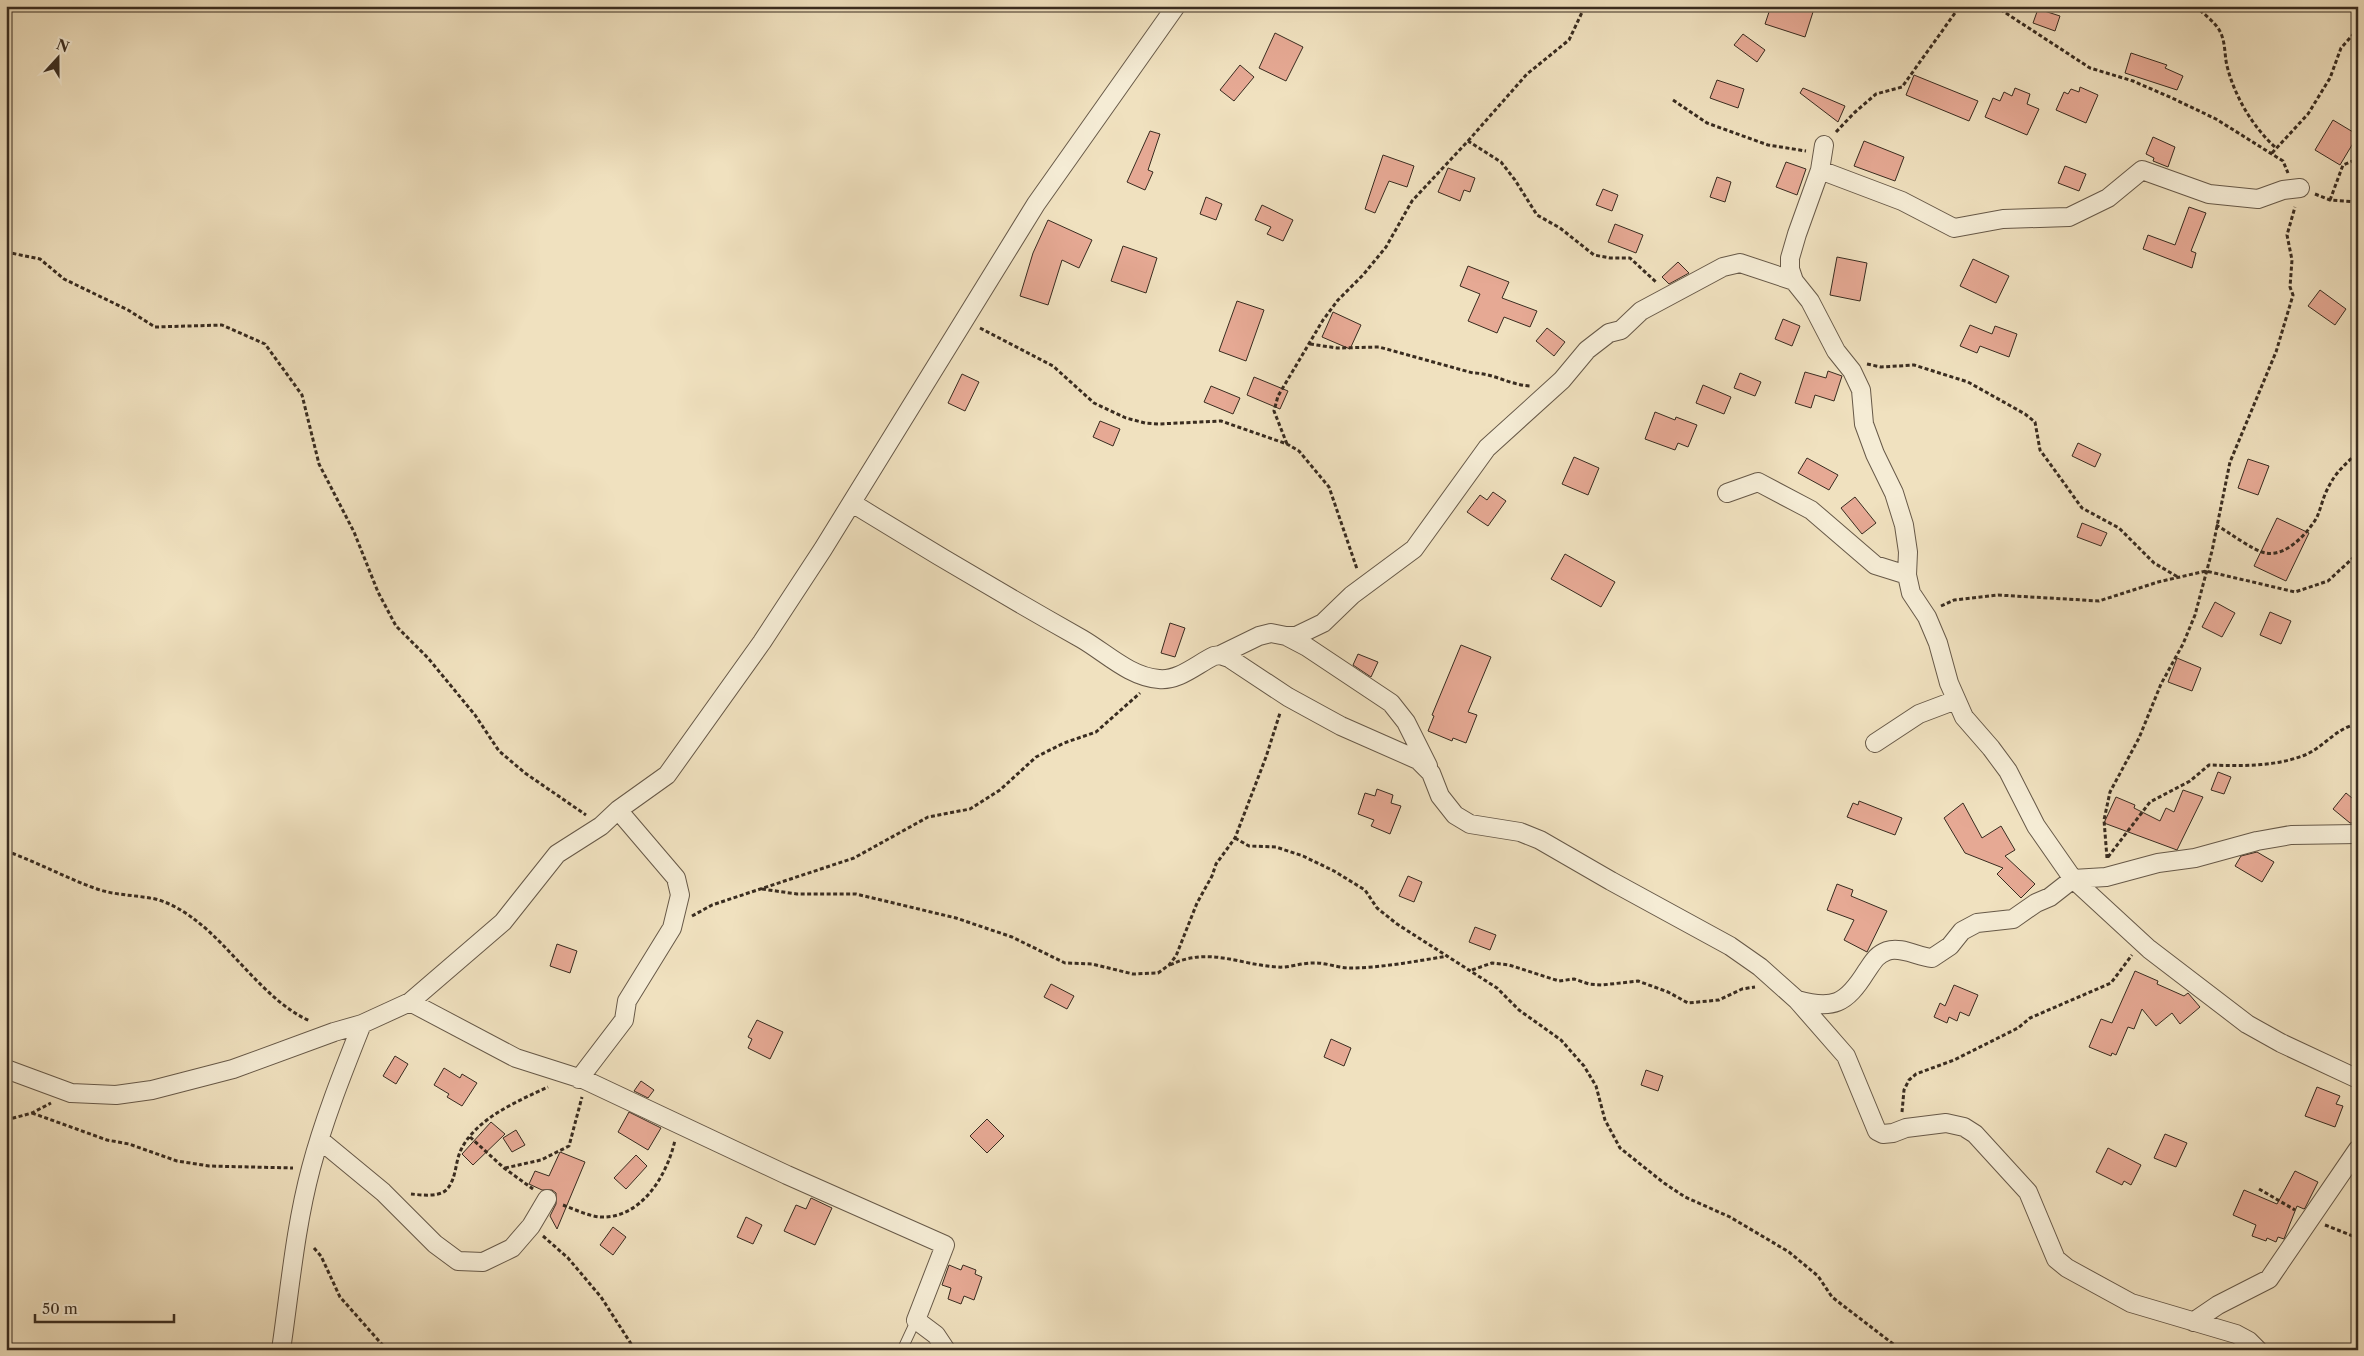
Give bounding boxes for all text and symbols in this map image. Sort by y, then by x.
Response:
north arrow [32,32,82,82]
text: N [54,35,72,56]
scale bar [35,1291,174,1323]
text: 50 m [42,1299,78,1318]

